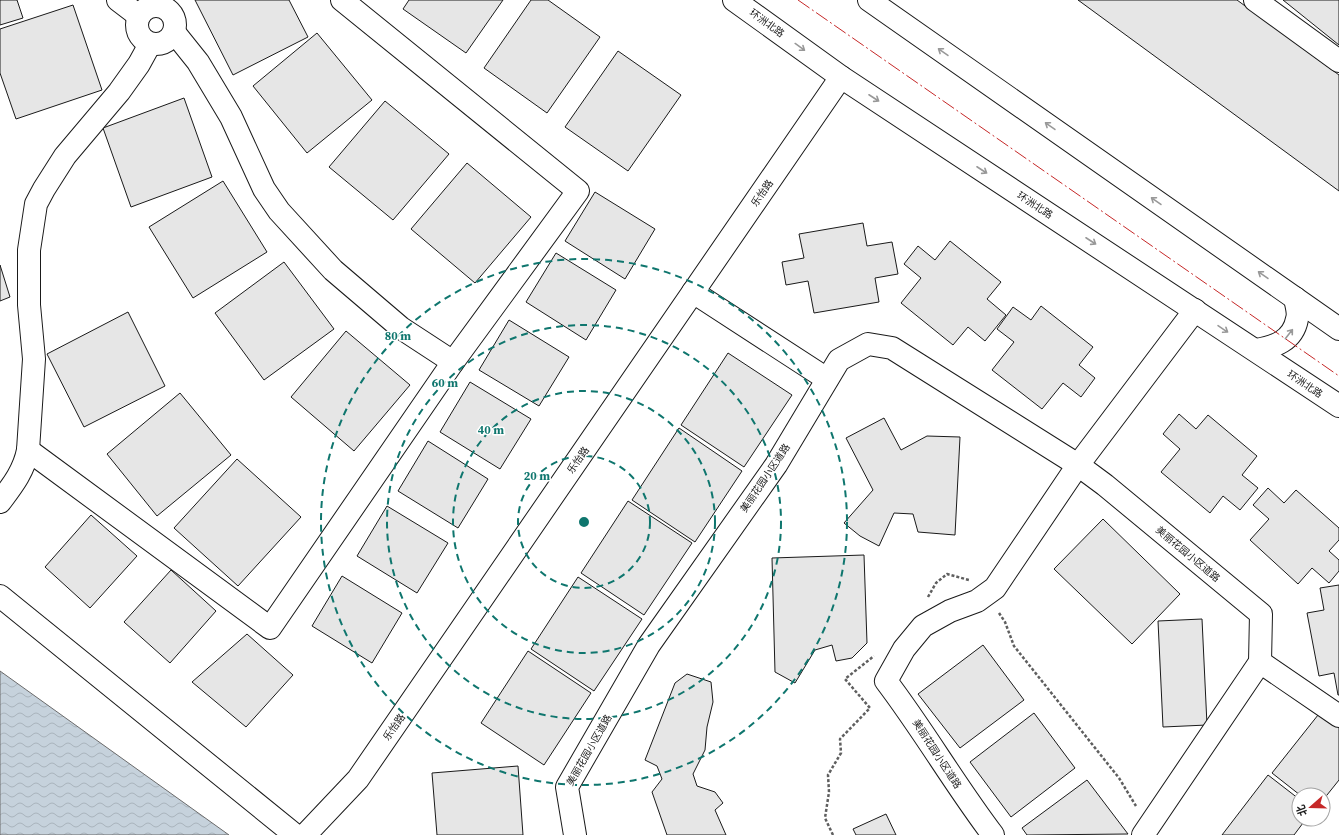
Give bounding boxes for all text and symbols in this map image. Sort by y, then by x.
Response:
street label: 环洲北路 [747,6,787,40]
one-way arrow [794,43,805,51]
one-way arrow [938,48,949,56]
one-way arrow [868,94,879,102]
one-way arrow [1044,122,1055,130]
one-way arrow [976,166,987,174]
street label: 乐怡路 [748,177,776,209]
street label: 环洲北路 [1015,189,1055,221]
one-way arrow [1151,197,1162,205]
one-way arrow [1085,238,1097,246]
one-way arrow [1258,271,1269,279]
one-way arrow [1217,324,1228,333]
text: 80 m [385,328,411,344]
one-way arrow [1284,329,1293,339]
street label: 环洲北路 [1285,367,1325,401]
text: 60 m [432,375,458,391]
text: 40 m [478,422,504,438]
street label: 美丽花园小区道路 [737,441,793,515]
street label: 乐怡路 [564,444,592,476]
text: 20 m [524,468,550,484]
centre of rings [577,515,591,529]
street label: 美丽花园小区道路 [1153,523,1223,585]
street label: 乐怡路 [380,711,408,743]
street label: 美丽花园小区道路 [563,712,615,788]
street label: 美丽花园小区道路 [910,717,964,791]
north arrow [1291,787,1331,827]
text: 北 [1293,803,1311,818]

